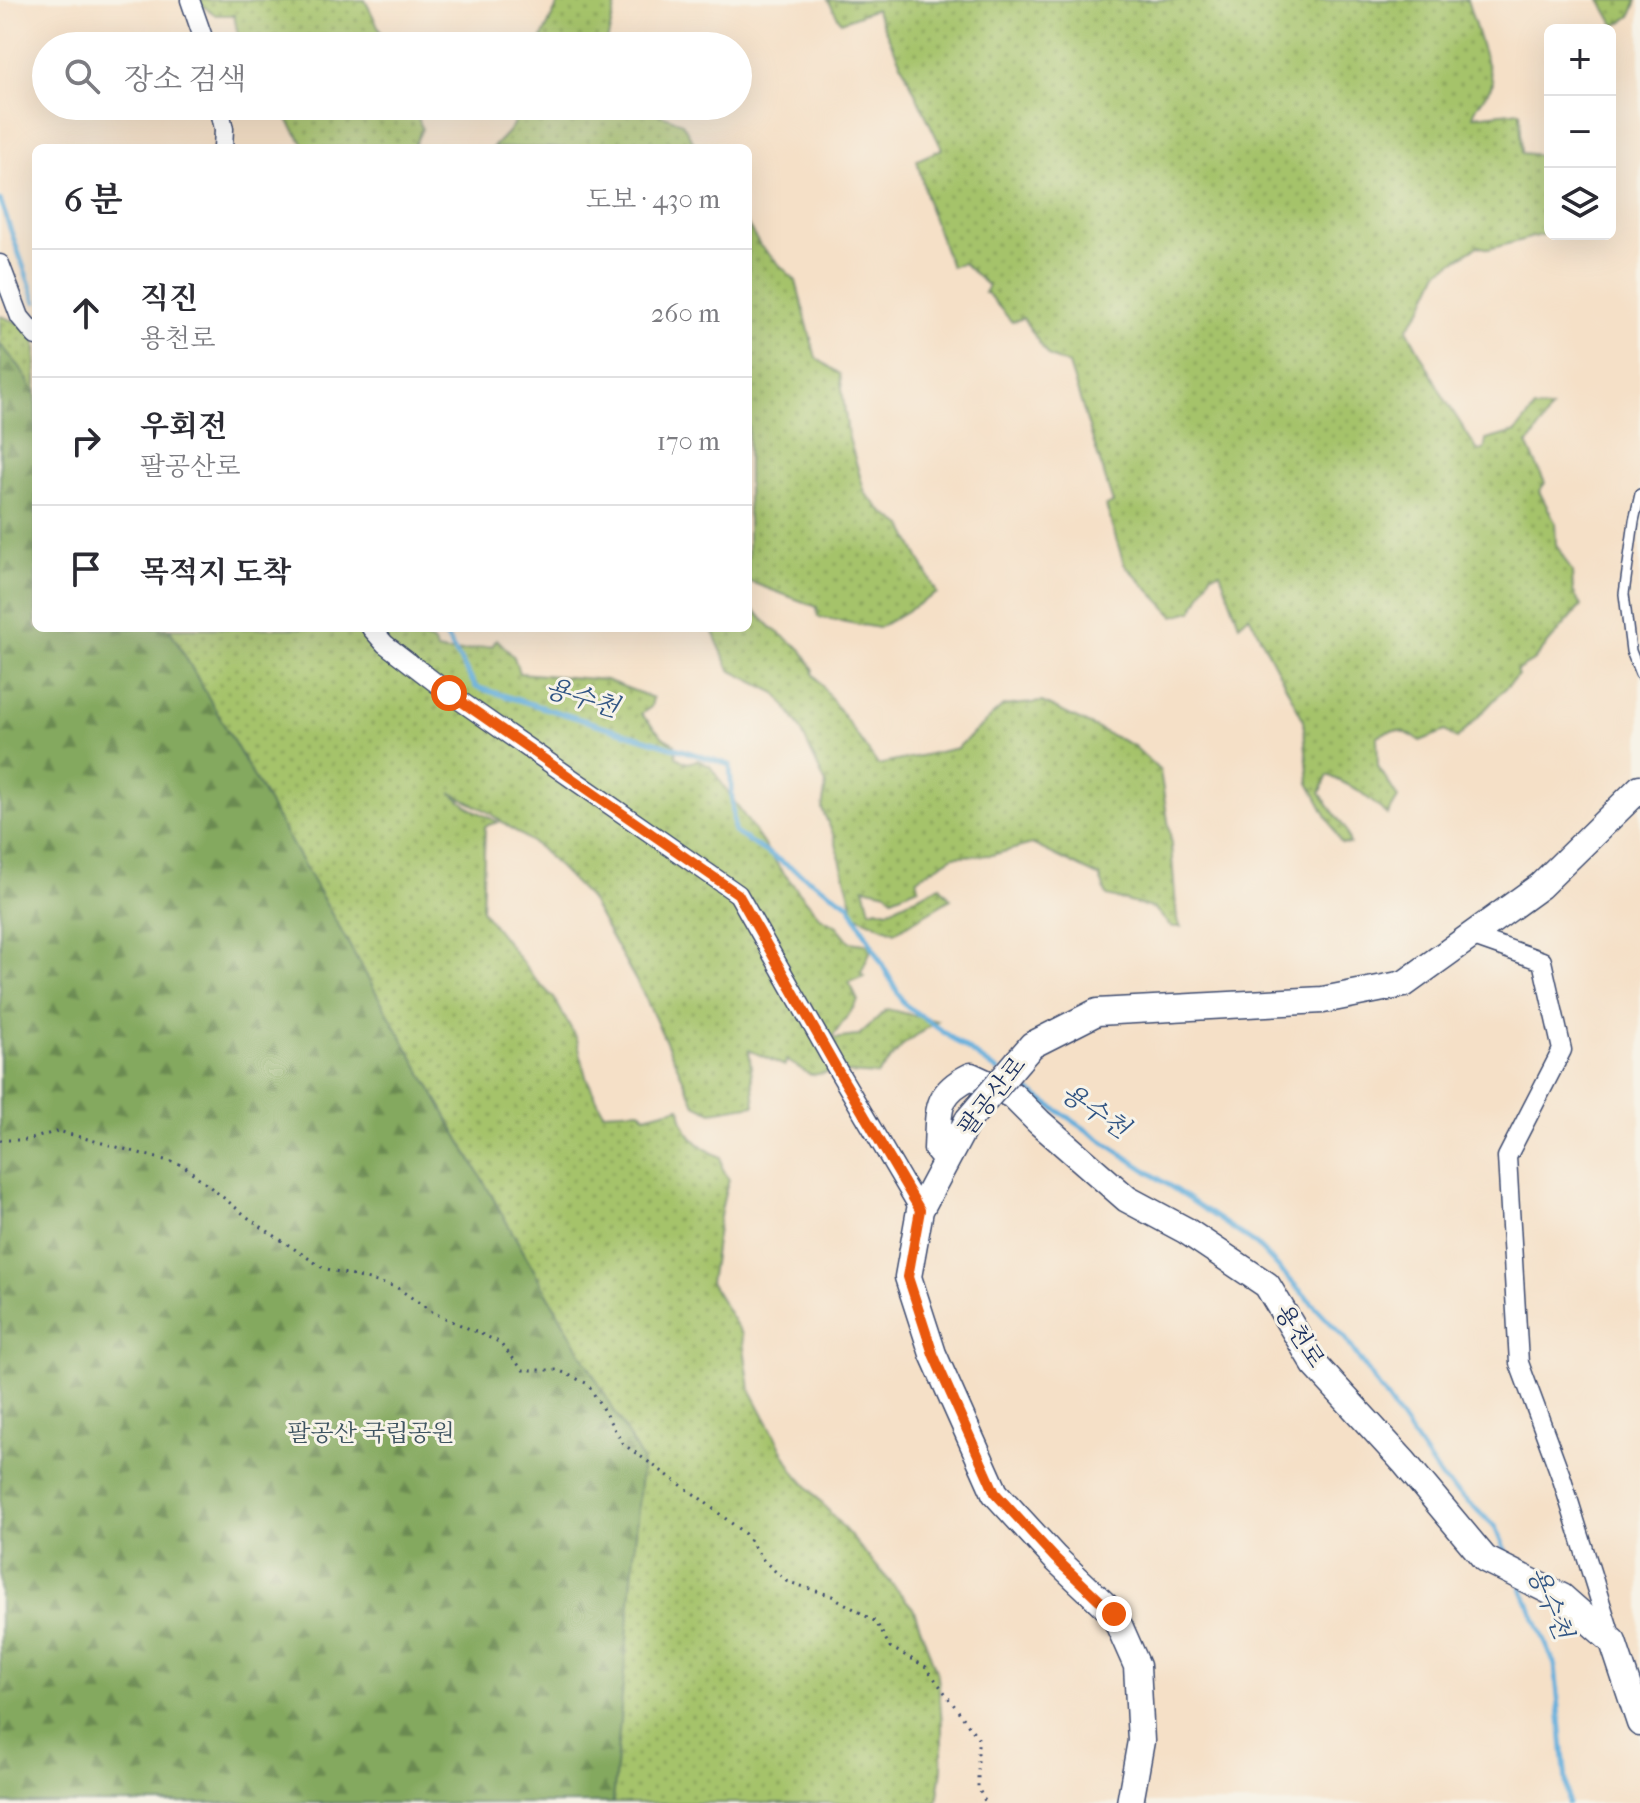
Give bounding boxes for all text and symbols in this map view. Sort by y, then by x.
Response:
map controls [1544,24,1616,240]
button: + [1544,24,1616,96]
search box [32,32,752,120]
icon: search [60,54,104,98]
text: 장소 검색 [124,62,246,97]
button: − [1544,96,1616,168]
button: layers [1544,168,1616,240]
text: 6 분 [64,180,123,220]
text: 도보 · 430 m [586,184,720,215]
text: 직진 [140,281,198,316]
icon: ahead [64,291,108,335]
text: 260 m [651,298,720,329]
text: 용천로 [140,323,215,354]
text: 우회전 [140,409,227,444]
icon: right [64,419,108,463]
text: 170 m [657,426,720,457]
text: 팔공산로 [140,451,240,482]
icon: arrive [64,547,108,591]
text: 목적지 도착 [140,555,291,590]
water label: 용수천 [541,672,624,724]
route start [431,675,467,711]
street label: 팔공산로 [952,1051,1032,1141]
water label: 용수천 [1055,1077,1136,1146]
street label: 용천로 [1269,1299,1331,1373]
park label: 팔공산 국립공원 [287,1419,455,1447]
water label: 용수천 [1521,1562,1580,1645]
route end [1096,1596,1132,1632]

